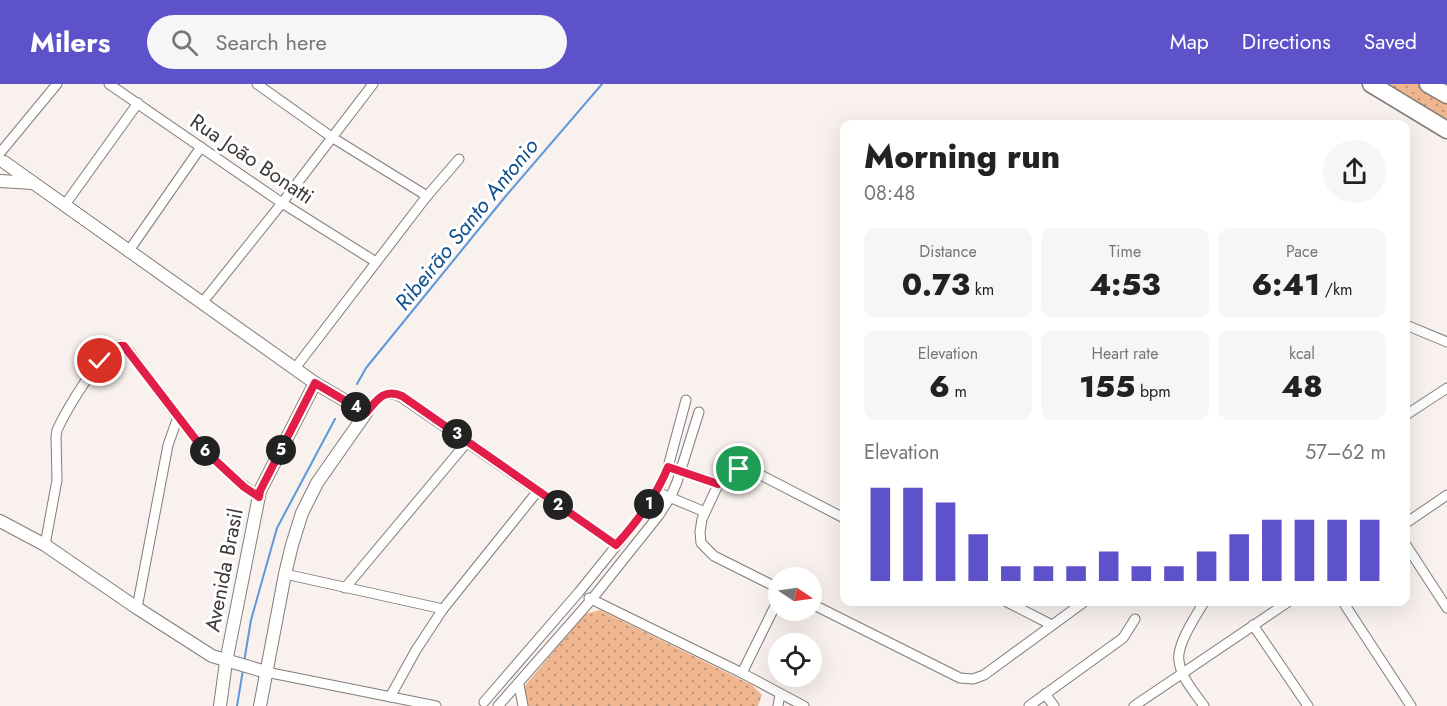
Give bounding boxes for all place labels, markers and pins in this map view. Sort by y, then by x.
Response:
pin [74,335,125,386]
pin: 4 [341,392,371,422]
pin: 3 [442,419,472,449]
pin: 5 [266,435,296,465]
pin: 6 [190,436,220,466]
pin [713,443,764,494]
pin: 1 [634,489,664,519]
pin: 2 [543,490,573,520]

